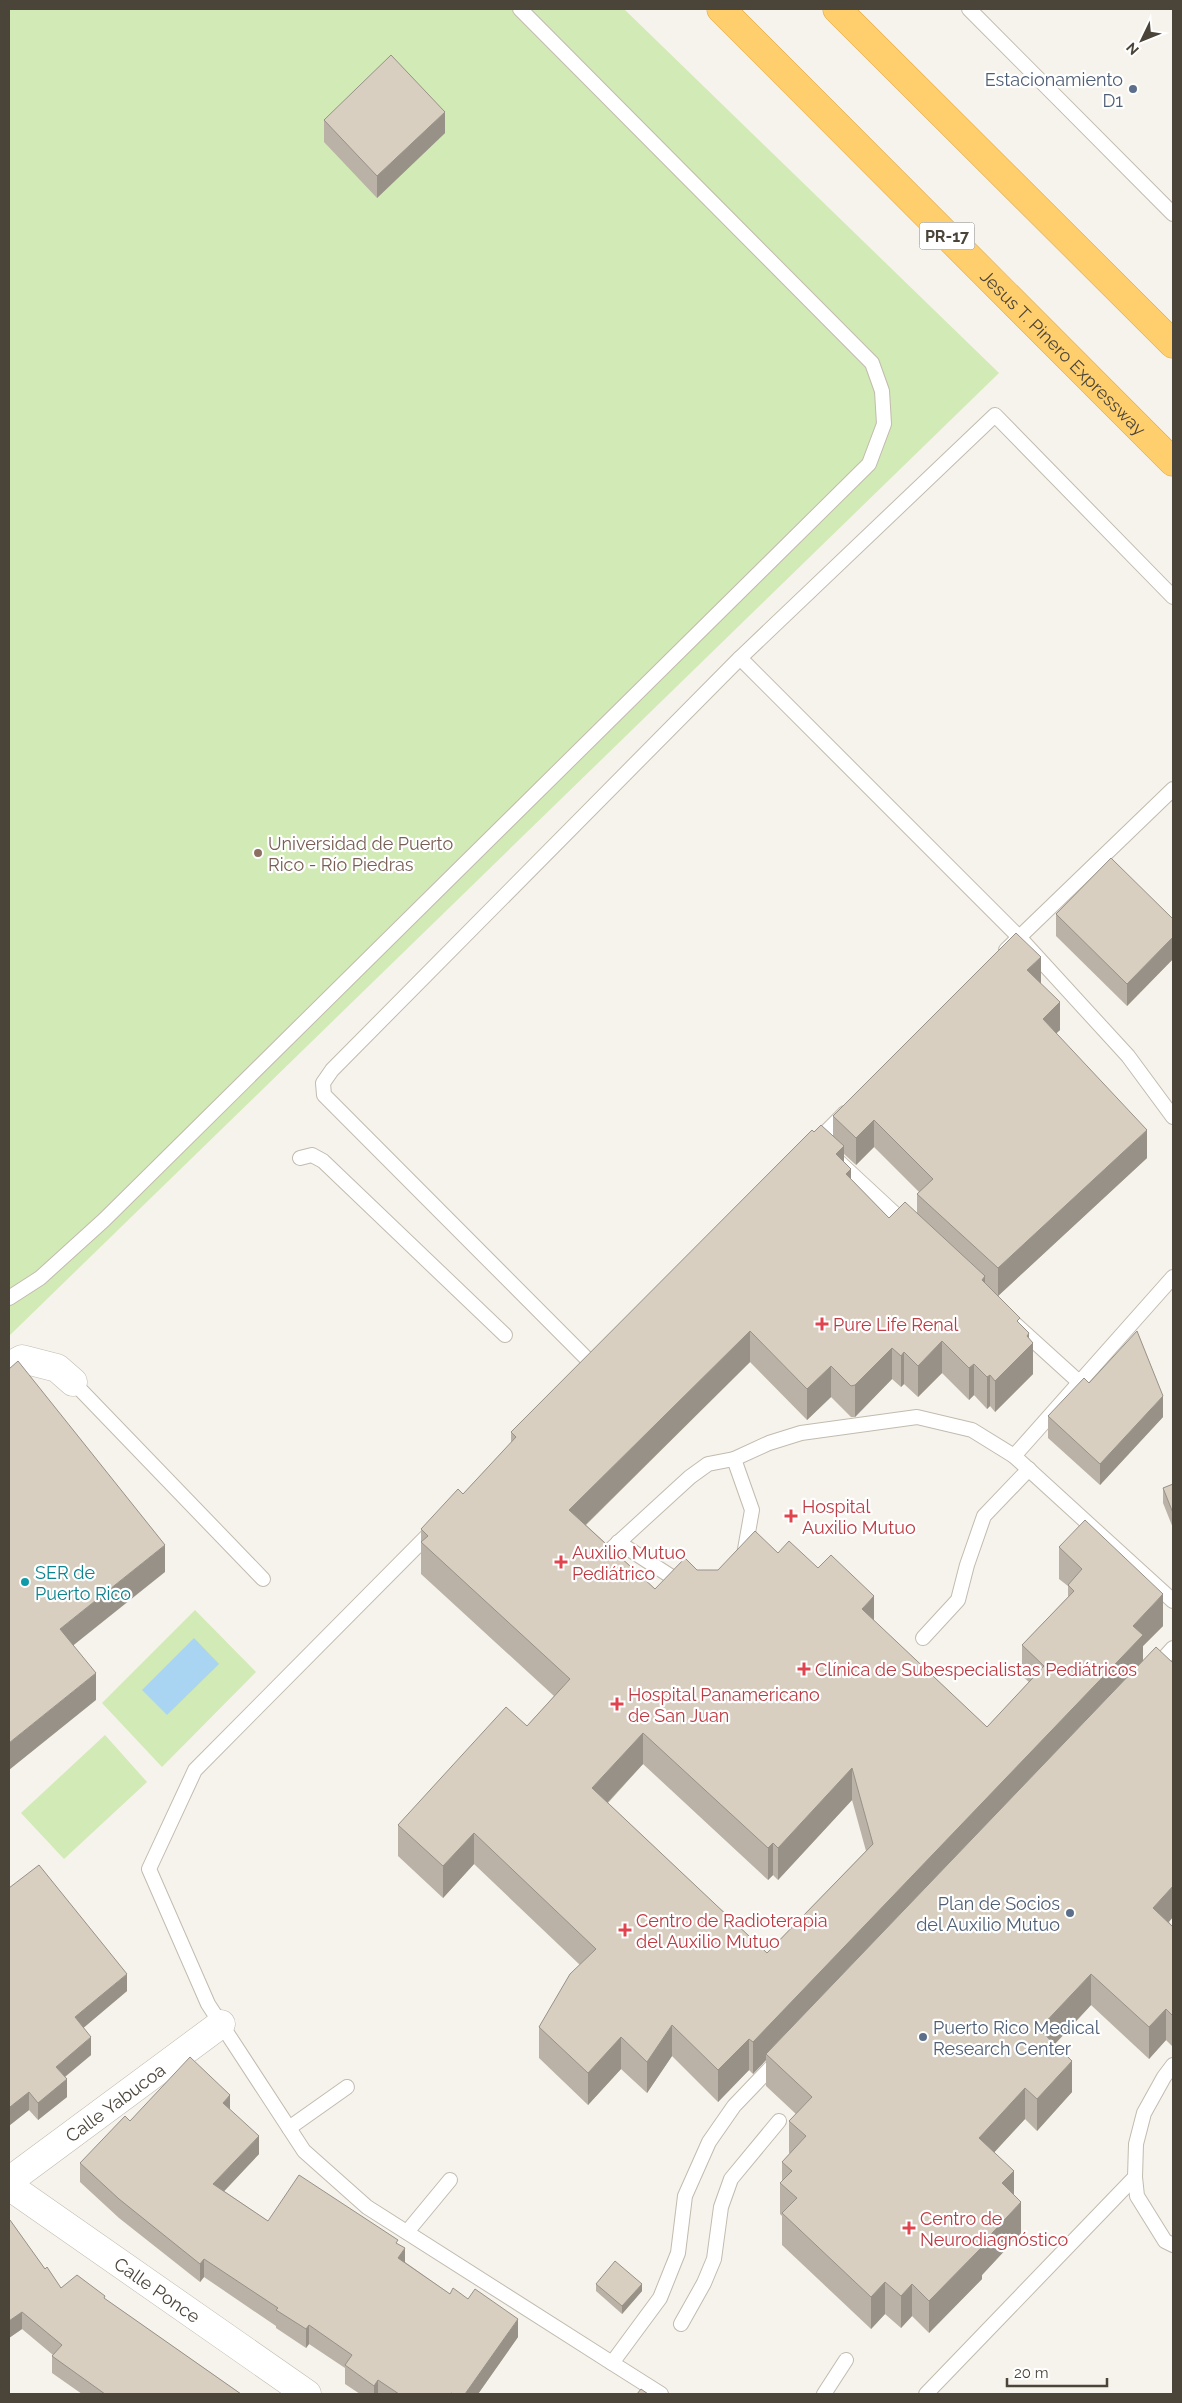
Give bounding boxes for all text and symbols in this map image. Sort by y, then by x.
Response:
north arrow [1117,15,1167,65]
text: N [1123,40,1142,58]
place label: Estacionamiento D1 [985,69,1123,111]
marker: Estacionamiento D1 [1127,83,1139,95]
road number: PR-17 [920,222,974,250]
street label: Jesus T. Pinero Expressway [977,265,1151,440]
place label: Universidad de Puerto Rico - Río Piedras [268,833,453,875]
marker: Universidad de Puerto Rico - Río Piedras [252,847,264,859]
place label: Pure Life Renal [833,1314,959,1335]
marker: Pure Life Renal [815,1317,829,1331]
place label: Hospital Auxilio Mutuo [802,1496,916,1538]
marker: Hospital Auxilio Mutuo [784,1509,798,1523]
place label: Auxilio Mutuo Pediátrico [572,1542,686,1584]
marker: Auxilio Mutuo Pediátrico [554,1555,568,1569]
place label: SER de Puerto Rico [35,1562,131,1604]
marker: SER de Puerto Rico [19,1576,31,1588]
place label: Clínica de Subespecialistas Pediátricos [815,1659,1137,1680]
marker: Clínica de Subespecialistas Pediátricos [797,1662,811,1676]
place label: Hospital Panamericano de San Juan [628,1684,820,1726]
marker: Hospital Panamericano de San Juan [610,1697,624,1711]
place label: Plan de Socios del Auxilio Mutuo [916,1893,1060,1935]
marker: Plan de Socios del Auxilio Mutuo [1064,1907,1076,1919]
place label: Centro de Radioterapia del Auxilio Mutuo [636,1910,828,1952]
marker: Centro de Radioterapia del Auxilio Mutuo [618,1923,632,1937]
place label: Puerto Rico Medical Research Center [933,2017,1100,2059]
marker: Puerto Rico Medical Research Center [917,2031,929,2043]
street label: Calle Yabucoa [61,2059,169,2146]
place label: Centro de Neurodiagnóstico [920,2208,1068,2250]
marker: Centro de Neurodiagnóstico [902,2221,916,2235]
street label: Calle Ponce [111,2252,205,2327]
scale bar [1007,2356,1107,2388]
text: 20 m [1014,2364,1049,2382]

